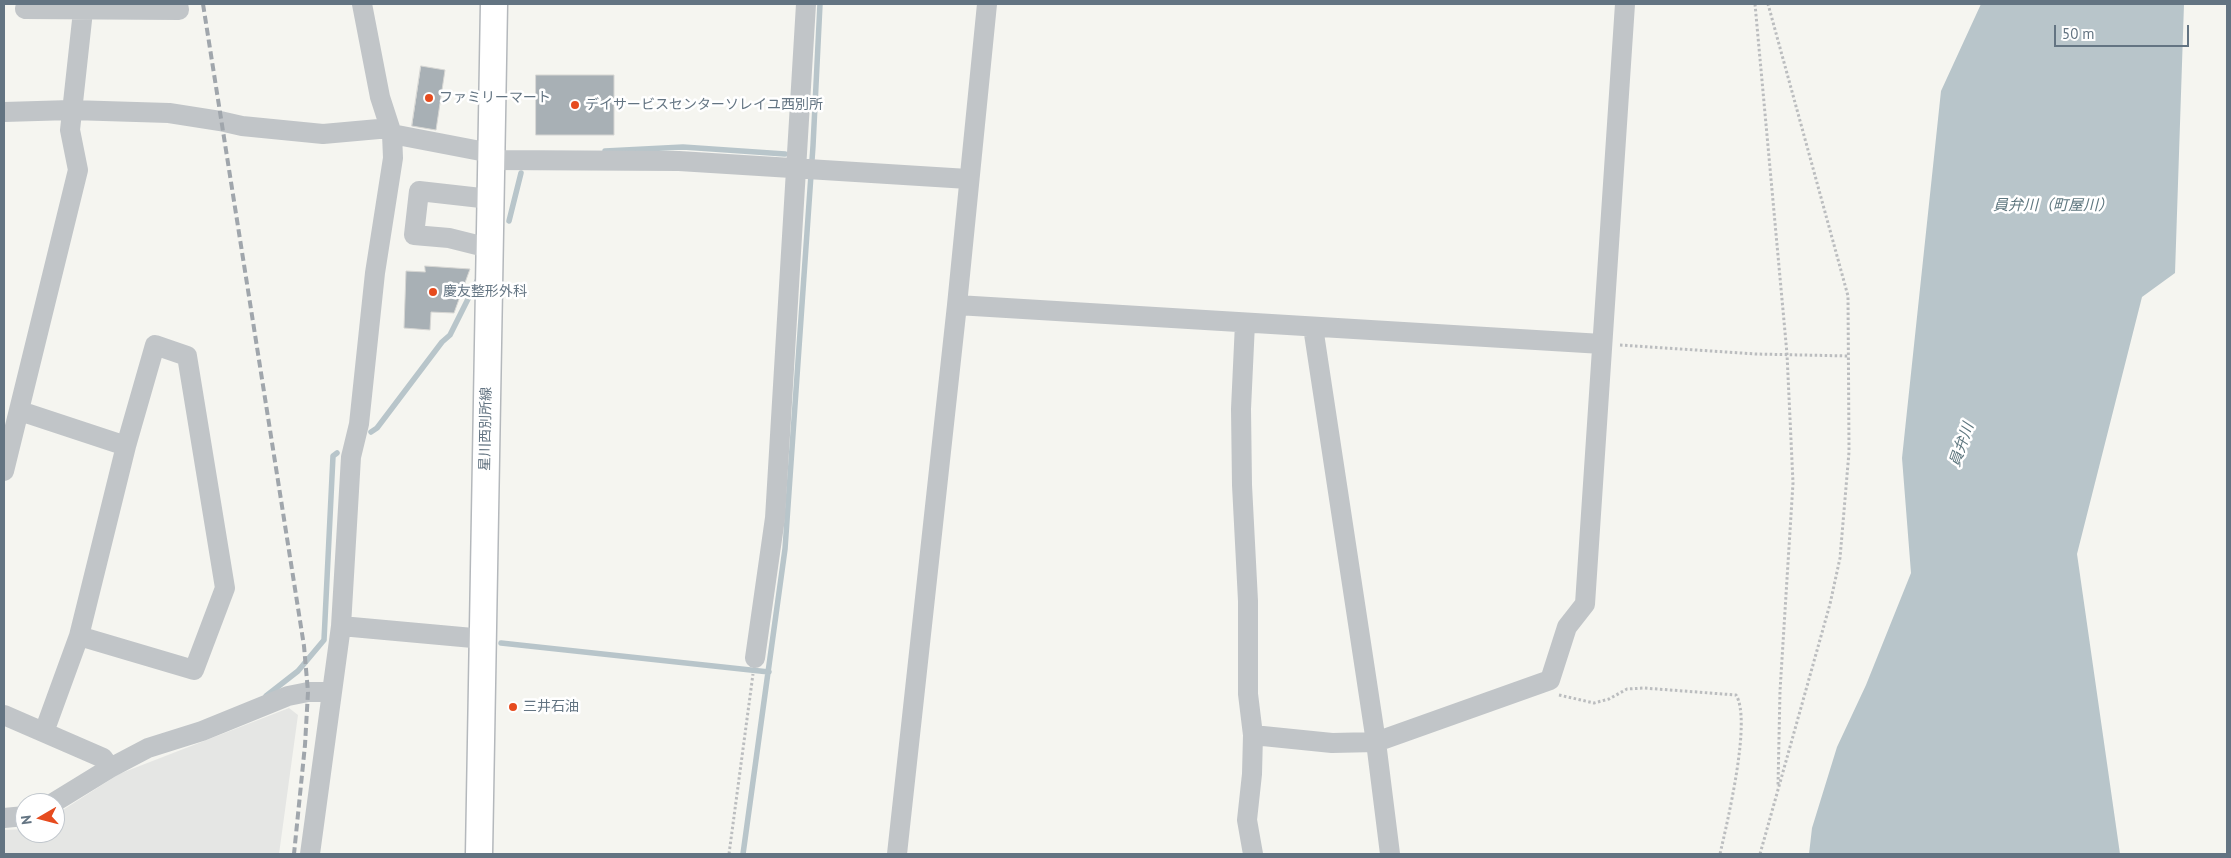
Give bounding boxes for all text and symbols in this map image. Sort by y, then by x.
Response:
scale bar [2056,15,2191,47]
text: 50 m [2062,24,2095,43]
place label: ファミリーマート [439,90,551,106]
marker: ファミリーマート [423,92,435,104]
place label: デイサービスセンターソレイユ西別所 [585,97,823,113]
marker: デイサービスセンターソレイユ西別所 [569,99,581,111]
water label: 員弁川（町屋川） [1993,197,2113,215]
place label: 慶友整形外科 [443,284,527,300]
marker: 慶友整形外科 [427,286,439,298]
street label: 星川西別所線 [477,387,495,471]
water label: 員弁川 [1946,421,1978,469]
place label: 三井石油 [523,699,579,715]
marker: 三井石油 [507,701,519,713]
north arrow [15,793,65,843]
text: N [17,814,36,826]

